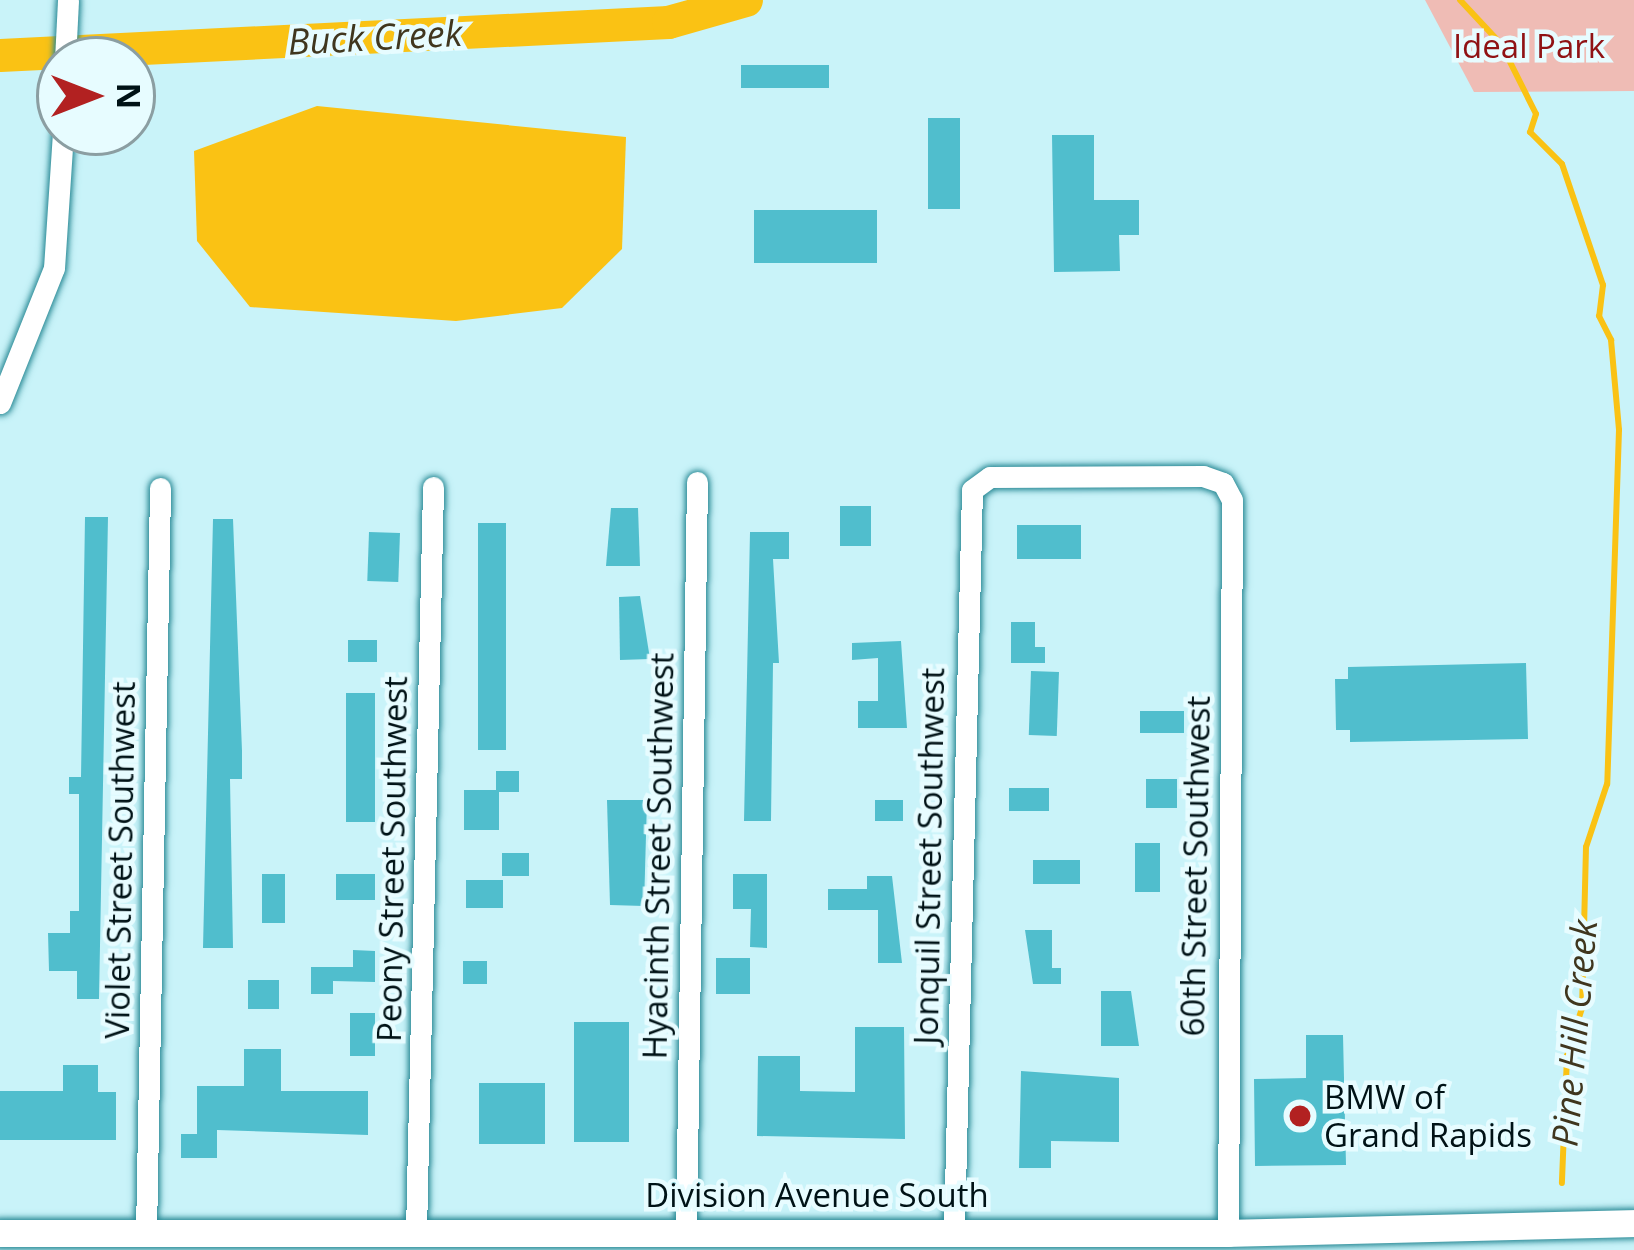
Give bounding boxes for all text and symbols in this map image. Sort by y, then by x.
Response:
water label: Buck Creek [287,11,463,63]
park label: Ideal Park [1453,26,1605,66]
north arrow [36,36,156,156]
text: N [107,83,152,109]
street label: Hyacinth Street Southwest [635,652,681,1060]
street label: Jonquil Street Southwest [906,667,952,1045]
street label: Peony Street Southwest [369,676,415,1042]
street label: Violet Street Southwest [97,681,143,1039]
street label: 60th Street Southwest [1172,695,1218,1037]
water label: Pine Hill Creek [1543,918,1605,1148]
place label: BMW of Grand Rapids [1324,1077,1532,1155]
marker: BMW of Grand Rapids [1287,1103,1313,1129]
street label: Division Avenue South [645,1175,989,1215]

